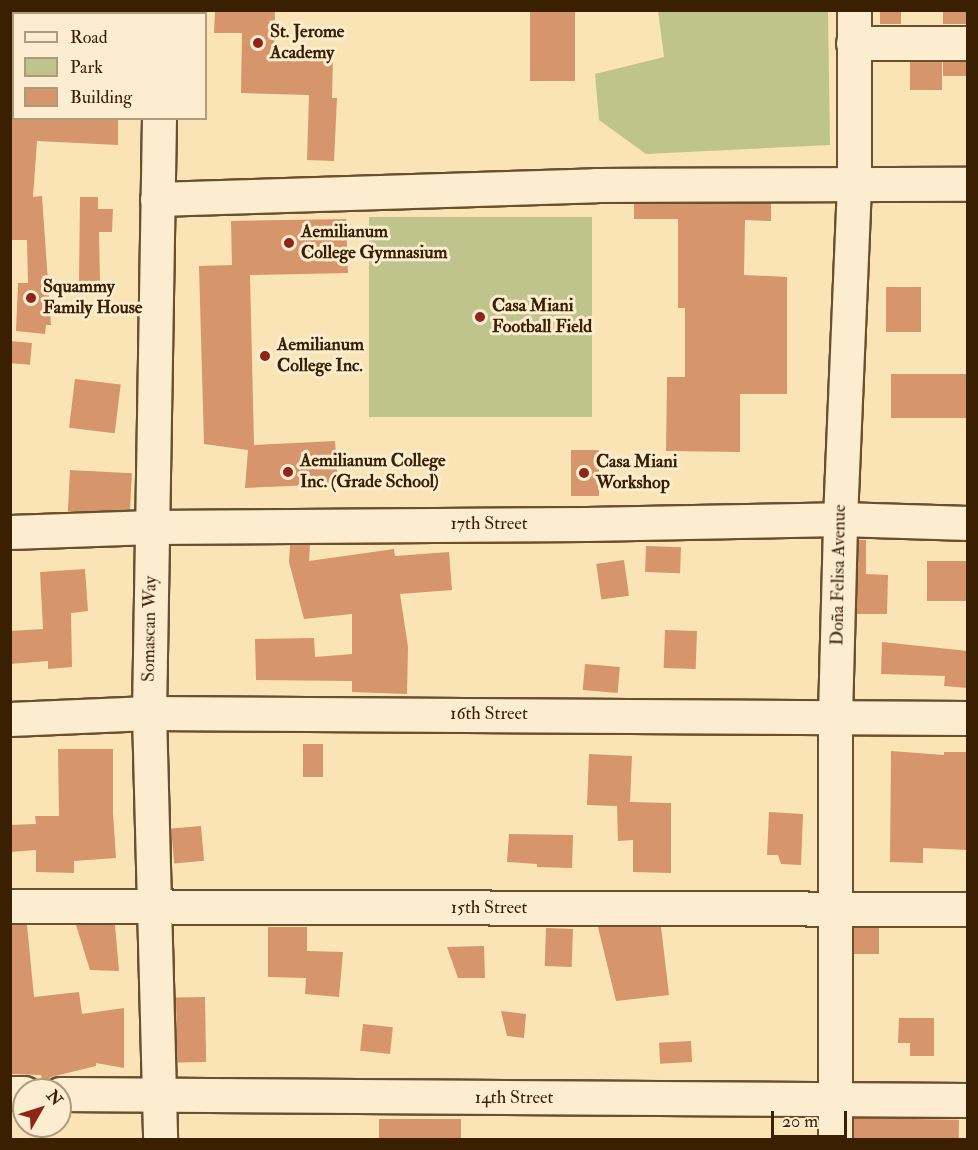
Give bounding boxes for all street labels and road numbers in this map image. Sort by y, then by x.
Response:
street label: Doña Felisa Avenue [827,504,851,646]
street label: 17th Street [450,513,528,535]
street label: Somascan Way [138,576,162,682]
street label: 16th Street [450,703,528,725]
street label: 15th Street [451,897,527,919]
street label: 14th Street [475,1087,553,1109]

